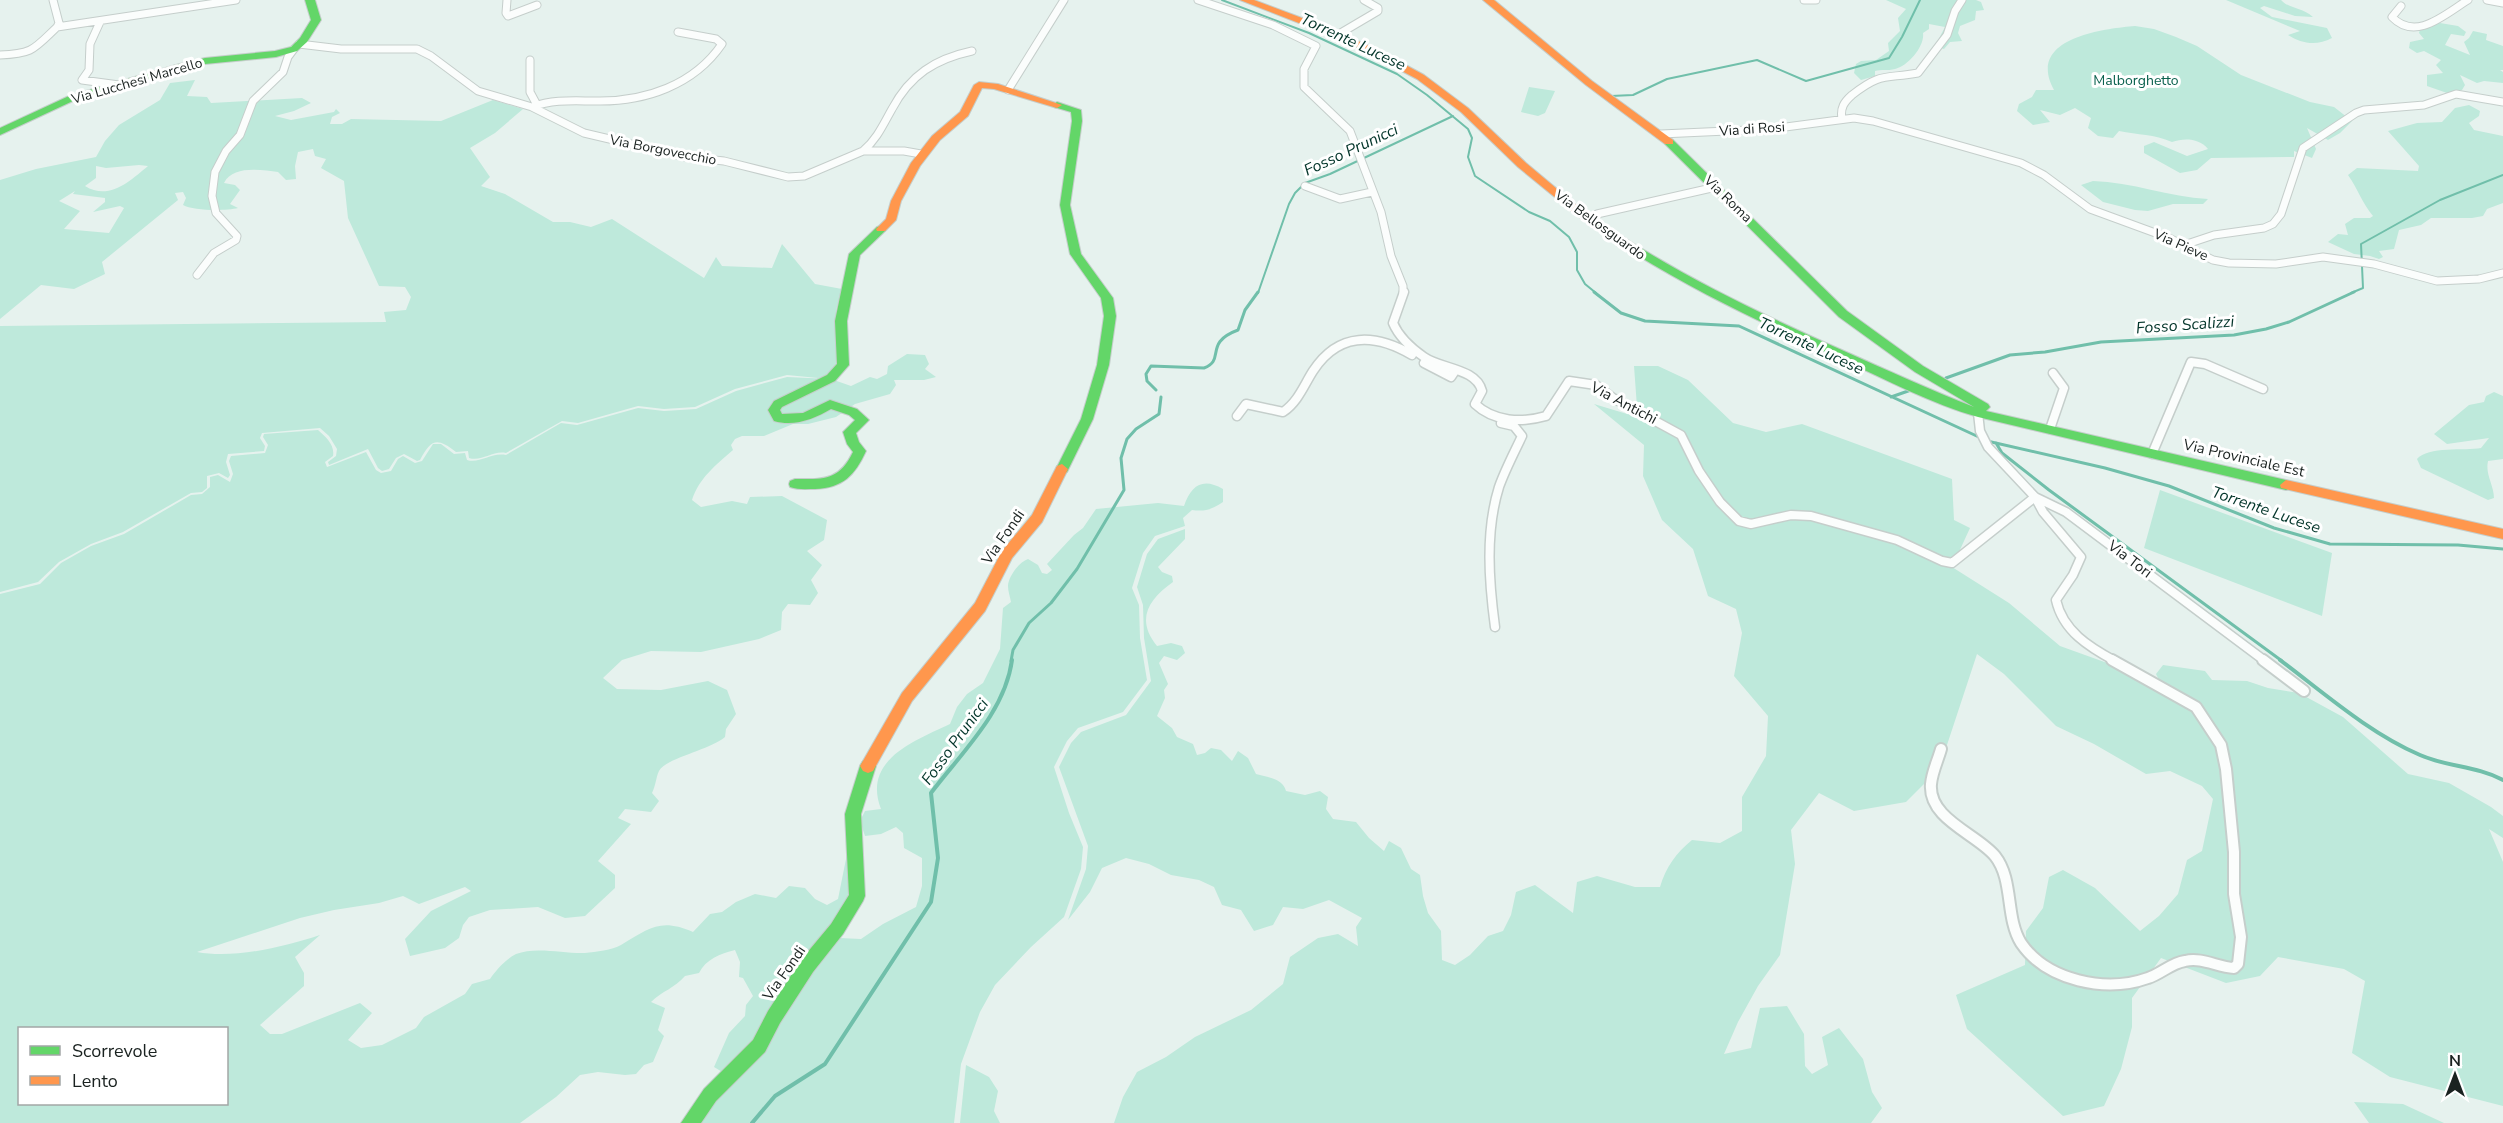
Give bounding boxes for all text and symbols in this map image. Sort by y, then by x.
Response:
water label: Torrente Lucese [1297,8,1410,76]
street label: Via Lucchesi Marcello [68,53,205,109]
park label: Malborghetto [2093,71,2179,90]
street label: Via di Rosi [1717,117,1786,141]
water label: Fosso Prunicci [1300,118,1402,181]
street label: Via Borgovecchio [607,130,718,170]
street label: Via Roma [1699,171,1756,227]
street label: Via Bellosguardo [1550,185,1649,265]
street label: Via Pieve [2150,224,2211,265]
water label: Fosso Scalizzi [2135,311,2235,339]
water label: Torrente Lucese [1755,312,1868,380]
street label: Via Antichi [1586,377,1661,429]
street label: Via Provinciale Est [2180,434,2307,482]
water label: Torrente Lucese [2209,481,2324,539]
street label: Via Fondi [976,506,1029,569]
street label: Via Tori [2103,535,2156,582]
water label: Fosso Prunicci [916,694,994,790]
street label: Via Fondi [757,942,810,1005]
legend [18,1027,228,1105]
text: Scorrevole [72,1039,157,1063]
north arrow [2425,1045,2485,1105]
text: N [2449,1050,2461,1072]
text: Lento [72,1069,118,1093]

